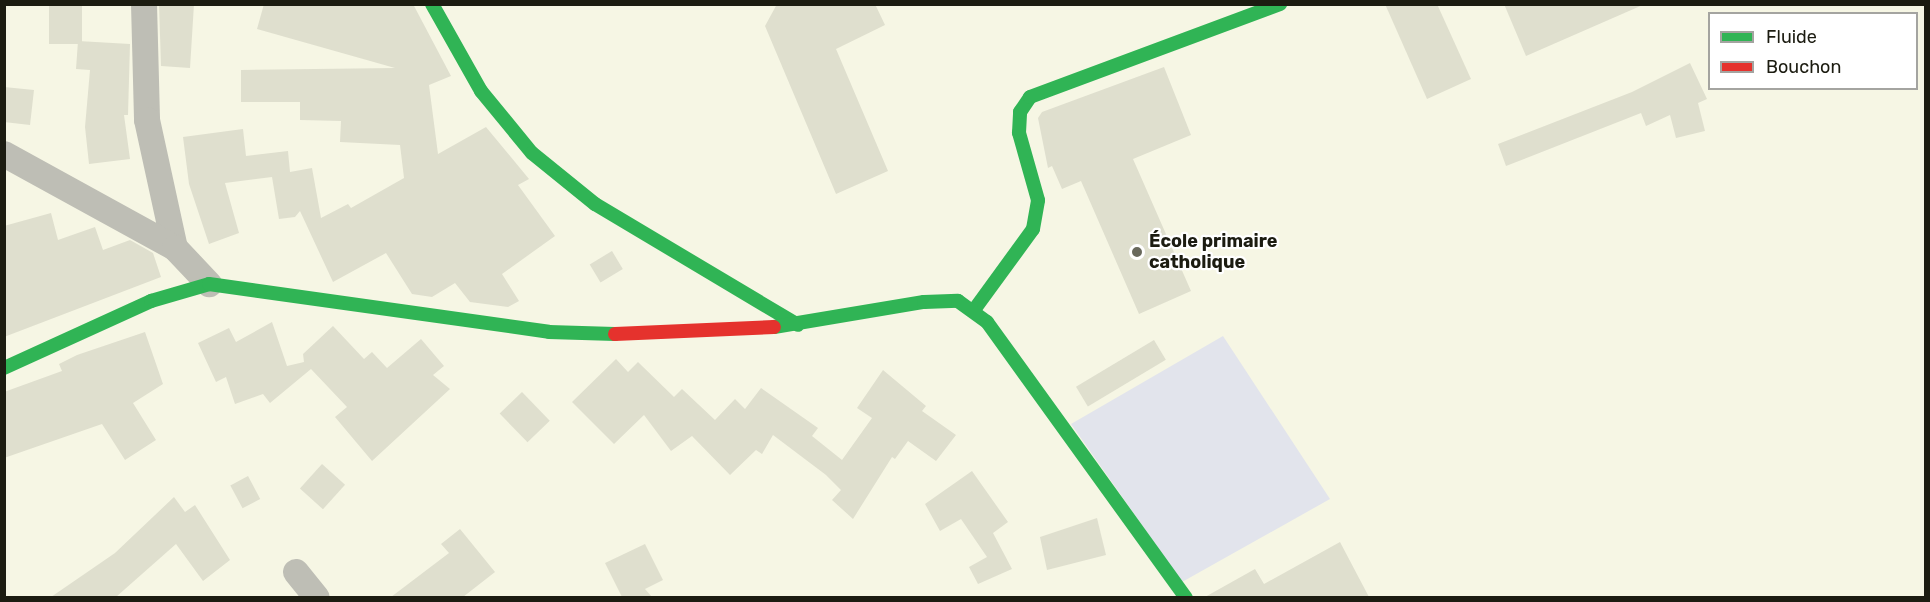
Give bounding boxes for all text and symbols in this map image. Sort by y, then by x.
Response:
legend [1708,12,1918,90]
text: Fluide [1766,26,1817,48]
text: Bouchon [1766,56,1841,78]
place label: École primaire catholique [1149,231,1277,274]
marker: École primaire catholique [1130,245,1144,259]

